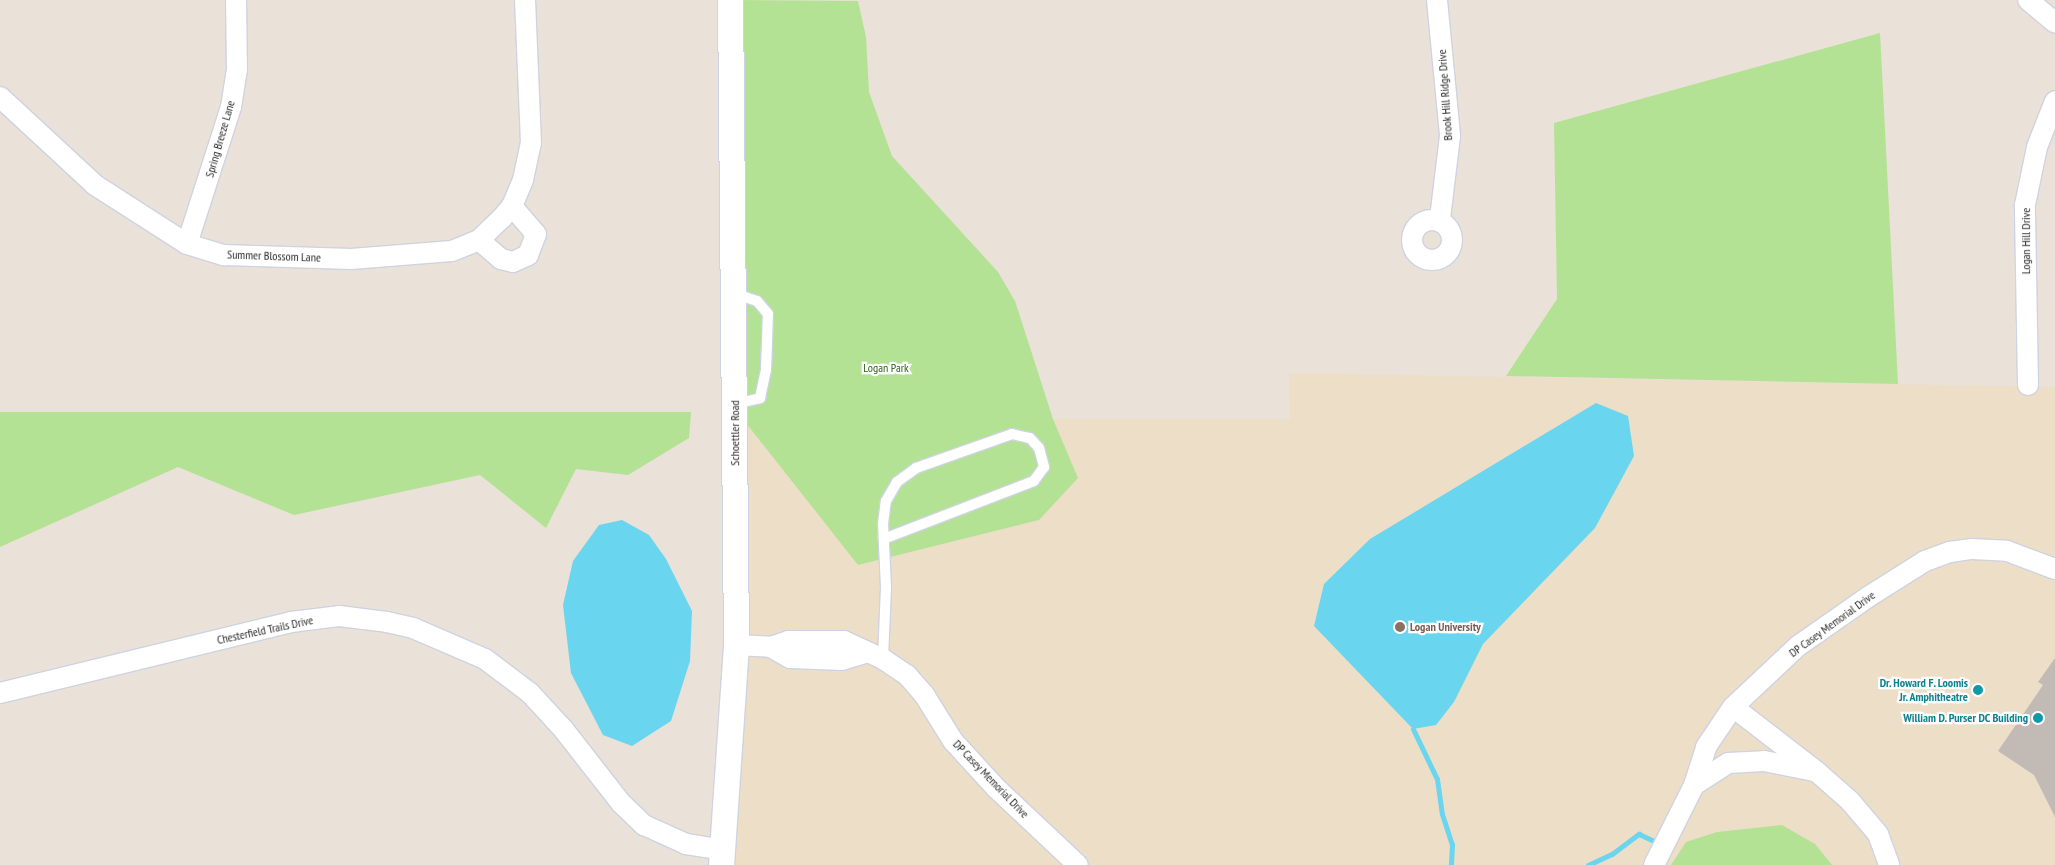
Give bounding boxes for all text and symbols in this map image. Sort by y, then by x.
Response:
street label: Brook Hill Ridge Drive [1435,49,1455,141]
street label: Spring Breeze Lane [202,99,238,179]
street label: Logan Hill Drive [2019,208,2033,274]
street label: Summer Blossom Lane [227,247,321,265]
park label: Logan Park [863,361,909,375]
street label: Schoettler Road [728,400,742,466]
street label: DP Casey Memorial Drive [1786,588,1878,660]
street label: Chesterfield Trails Drive [215,613,315,647]
place label: Logan University [1410,620,1481,634]
marker: Logan University [1394,621,1406,633]
place label: Dr. Howard F. Loomis Jr. Amphitheatre [1878,676,1968,704]
marker: Dr. Howard F. Loomis Jr. Amphitheatre [1972,684,1984,696]
place label: William D. Purser DC Building [1902,711,2028,725]
marker: William D. Purser DC Building [2032,712,2044,724]
street label: DP Casey Memorial Drive [950,737,1032,821]

